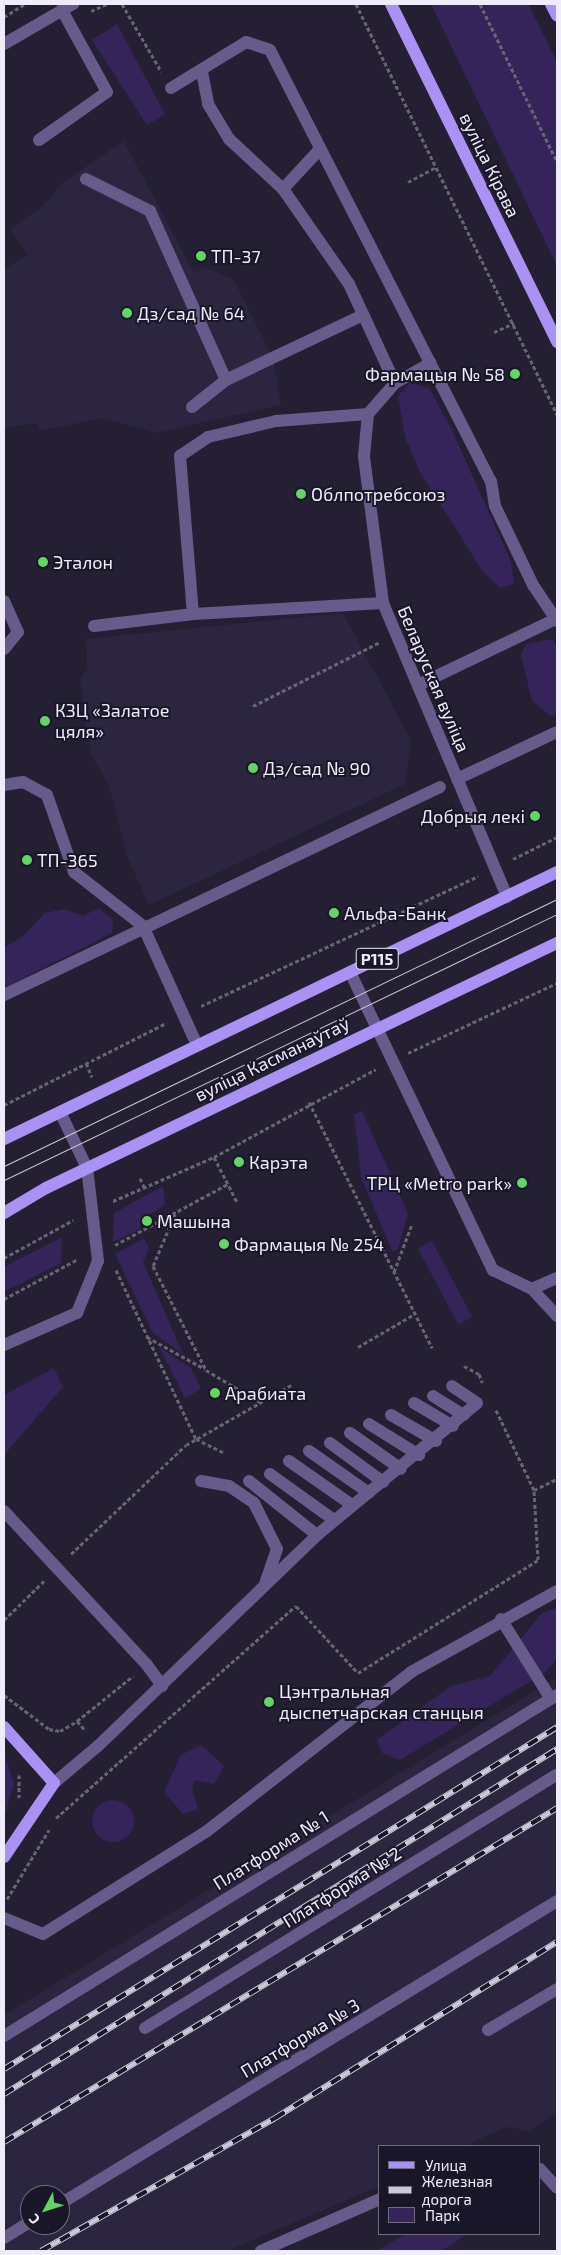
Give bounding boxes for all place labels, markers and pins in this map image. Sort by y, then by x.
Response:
place label: ТП-37 [211,245,261,267]
marker: ТП-37 [195,250,207,262]
place label: Дз/сад № 64 [137,302,245,324]
marker: Дз/сад № 64 [121,307,133,319]
place label: Фармацыя № 58 [365,363,505,385]
marker: Фармацыя № 58 [509,368,521,380]
place label: Облпотребсоюз [311,483,446,505]
marker: Облпотребсоюз [295,488,307,500]
place label: Эталон [53,551,113,573]
marker: Эталон [37,556,49,568]
place label: КЗЦ «Залатое цяля» [55,700,169,742]
marker: КЗЦ «Залатое цяля» [39,715,51,727]
place label: Дз/сад № 90 [263,757,371,779]
marker: Дз/сад № 90 [247,762,259,774]
place label: Добрыя лекі [421,805,525,827]
marker: Добрыя лекі [529,810,541,822]
place label: ТП-365 [37,849,98,871]
marker: ТП-365 [21,854,33,866]
place label: Альфа-Банк [344,902,446,924]
marker: Альфа-Банк [328,907,340,919]
place label: Карэта [249,1151,308,1173]
marker: Карэта [233,1156,245,1168]
place label: ТРЦ «Metro park» [367,1172,512,1194]
marker: ТРЦ «Metro park» [516,1177,528,1189]
place label: Машына [157,1210,231,1232]
marker: Машына [141,1215,153,1227]
place label: Фармацыя № 254 [234,1233,384,1255]
marker: Фармацыя № 254 [218,1238,230,1250]
place label: Арабиата [225,1382,306,1404]
marker: Арабиата [209,1387,221,1399]
place label: Цэнтральная дыспетчарская станцыя [279,1681,484,1724]
marker: Цэнтральная дыспетчарская станцыя [263,1696,275,1708]

